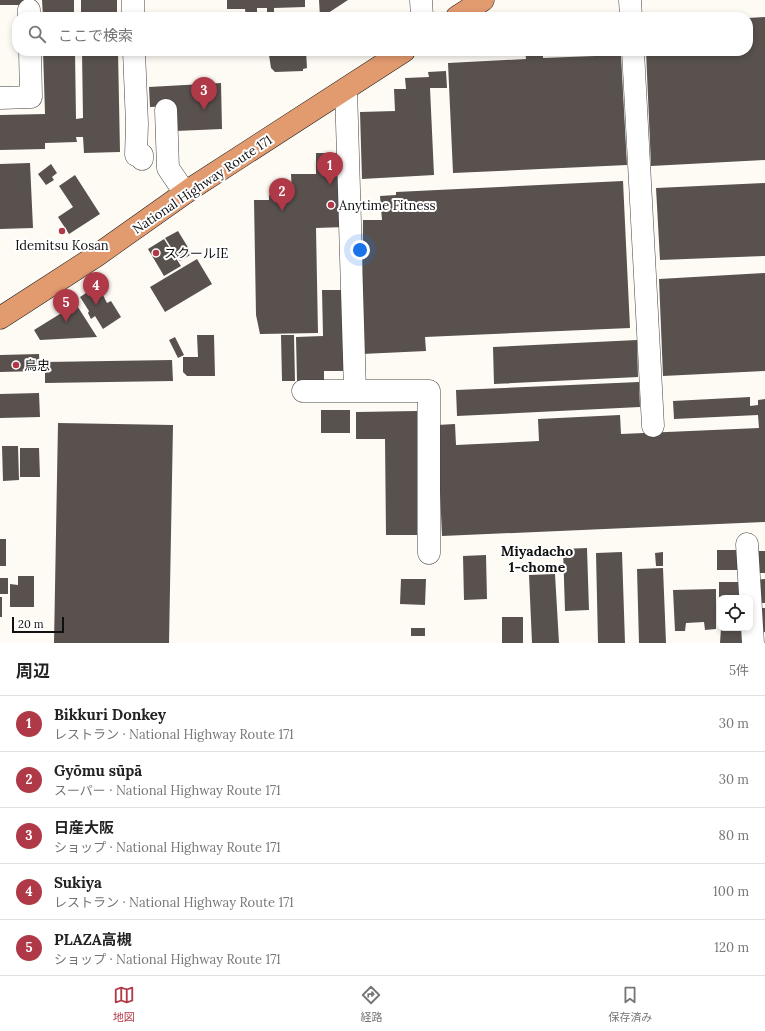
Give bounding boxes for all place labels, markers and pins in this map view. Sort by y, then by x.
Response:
pin: 3 [191,77,217,110]
pin: 1 [317,152,343,185]
pin: 2 [269,178,295,211]
place label: Anytime Fitness [338,197,436,214]
marker: Anytime Fitness [326,200,336,210]
marker: Idemitsu Kosan [57,226,67,236]
place label: Idemitsu Kosan [15,237,109,254]
place label: スクールIE [164,245,228,262]
marker: スクールIE [151,248,161,258]
pin: 4 [83,272,109,305]
pin: 5 [53,289,79,322]
place label: 鳥忠 [24,357,50,374]
marker: 鳥忠 [11,360,21,370]

